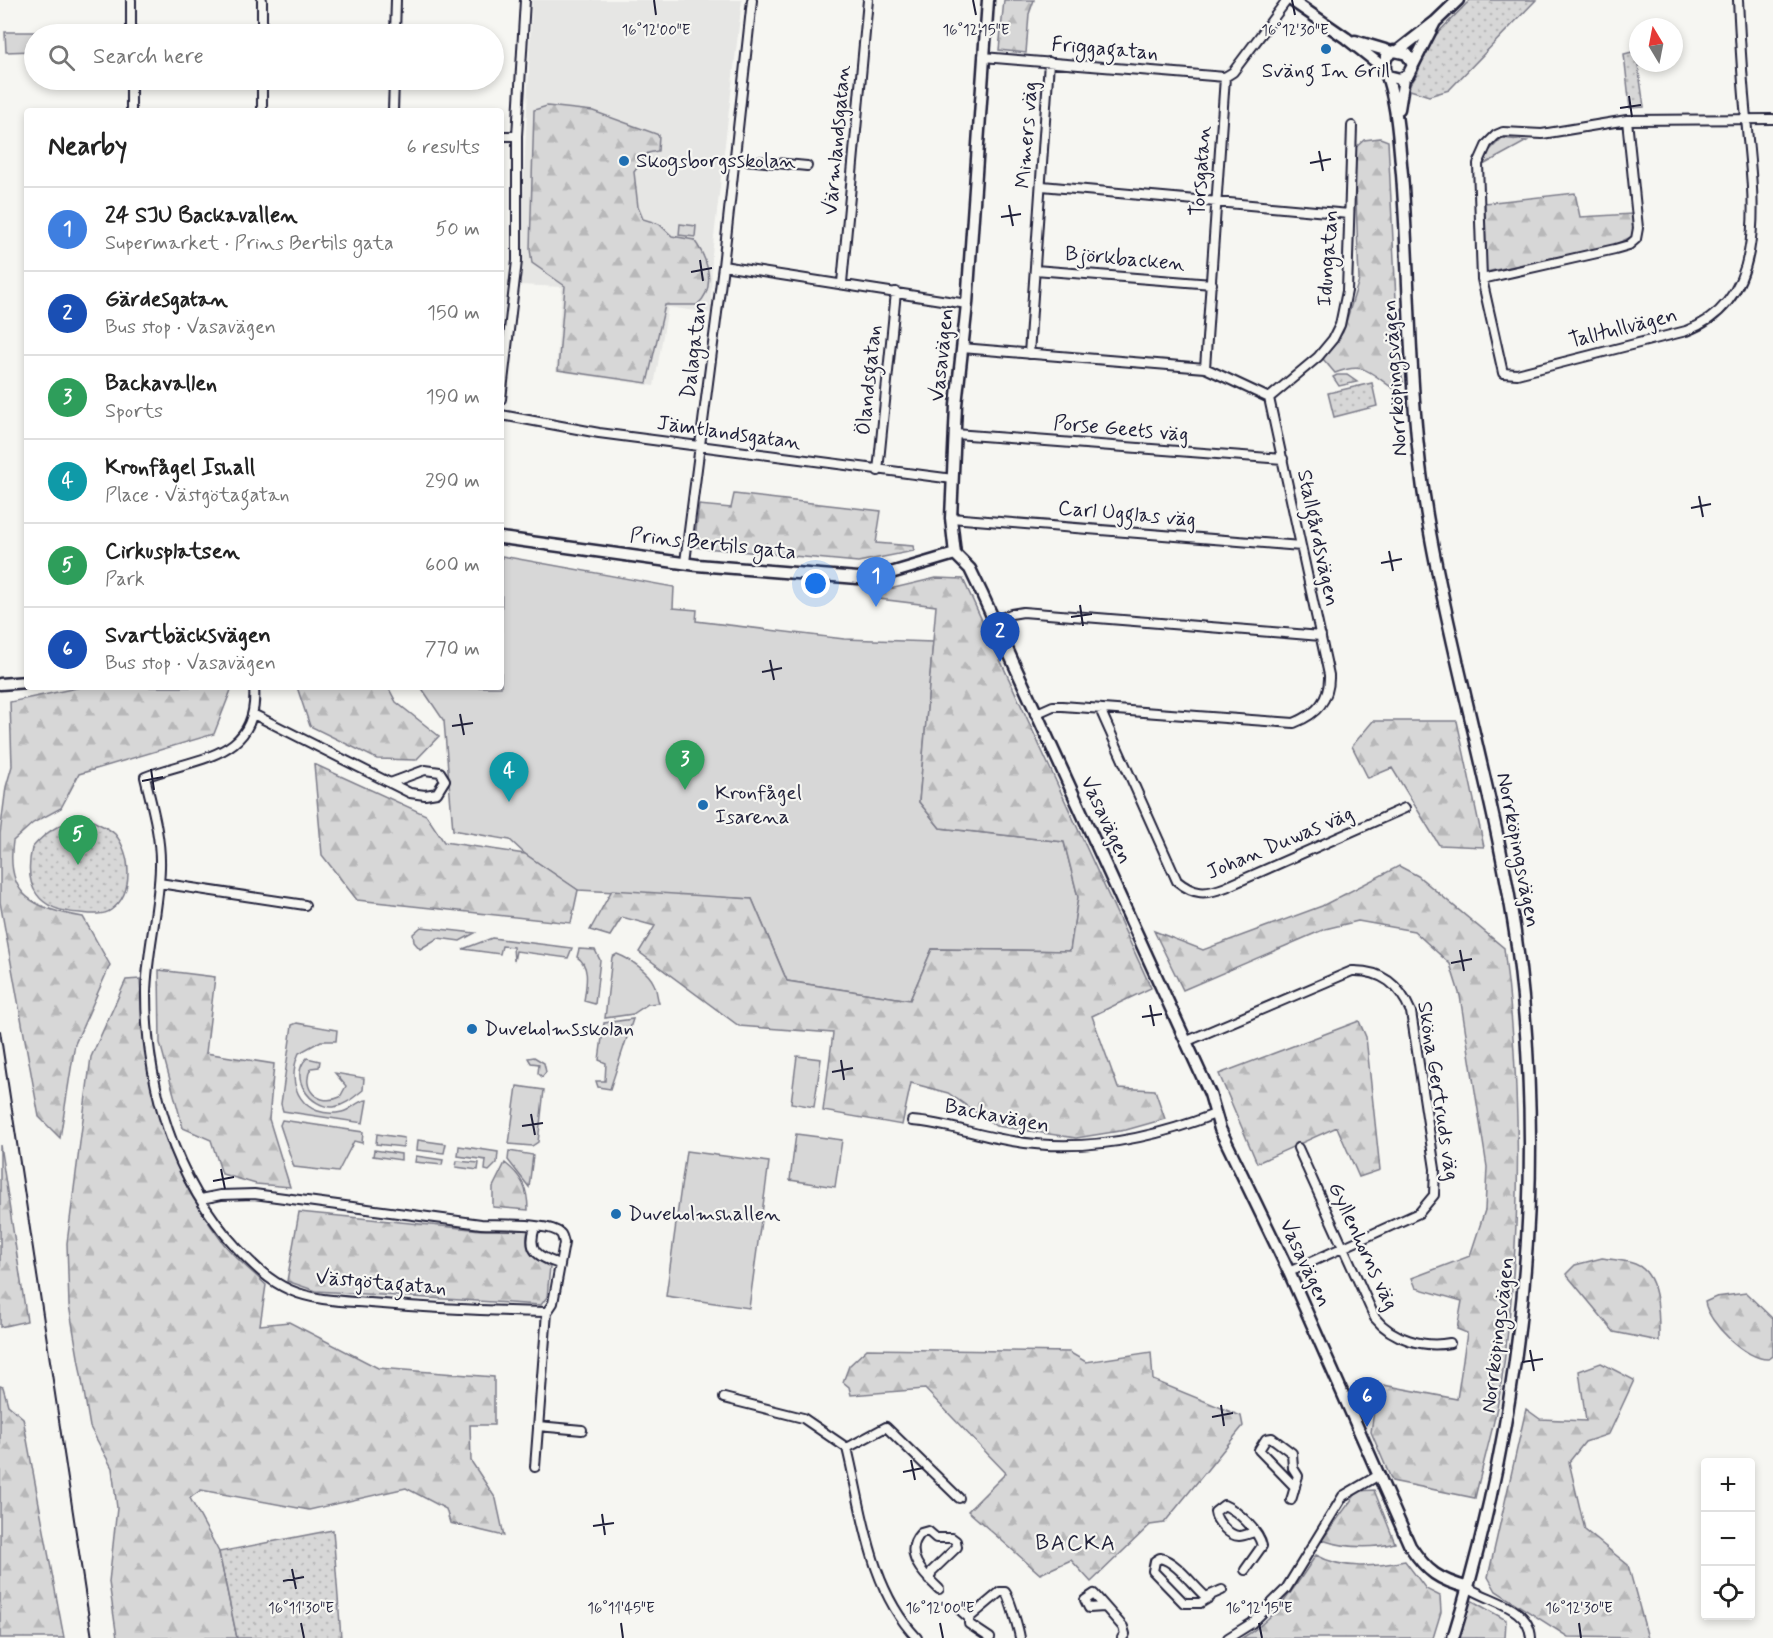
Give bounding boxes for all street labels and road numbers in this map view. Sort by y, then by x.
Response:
street label: Friggagatan [1050,30,1160,70]
street label: Värmlandsgatan [816,63,858,216]
street label: Mimers väg [1009,80,1045,190]
street label: Torsgatan [1184,124,1218,217]
street label: Idungatan [1311,209,1346,307]
street label: Björkbacken [1064,240,1187,278]
street label: Norrköpingsvägen [1376,299,1415,457]
street label: Dalagatan [674,300,715,400]
street label: Talltullvägen [1566,301,1680,355]
street label: Vasavägen [923,307,961,403]
street label: Ölandsgatan [849,323,891,437]
street label: Jämtlandsgatan [655,409,803,457]
street label: Porse Geets väg [1052,409,1190,449]
street label: Stallgårdsvägen [1288,467,1346,609]
street label: Carl Ugglas väg [1057,494,1197,536]
street label: Prins Bertils gata [628,521,798,568]
street label: Norrköpingsvägen [1488,770,1547,930]
street label: Vasavägen [1073,772,1139,868]
street label: Johan Duwas väg [1202,799,1358,887]
street label: Sköna Gertruds väg [1410,999,1466,1183]
street label: Backavägen [942,1092,1052,1140]
street label: Gyllenhorns väg [1321,1177,1405,1315]
street label: Vasavägen [1272,1215,1338,1311]
street label: Norrköpingsvägen [1475,1255,1522,1415]
street label: Västgötagatan [314,1263,448,1305]

